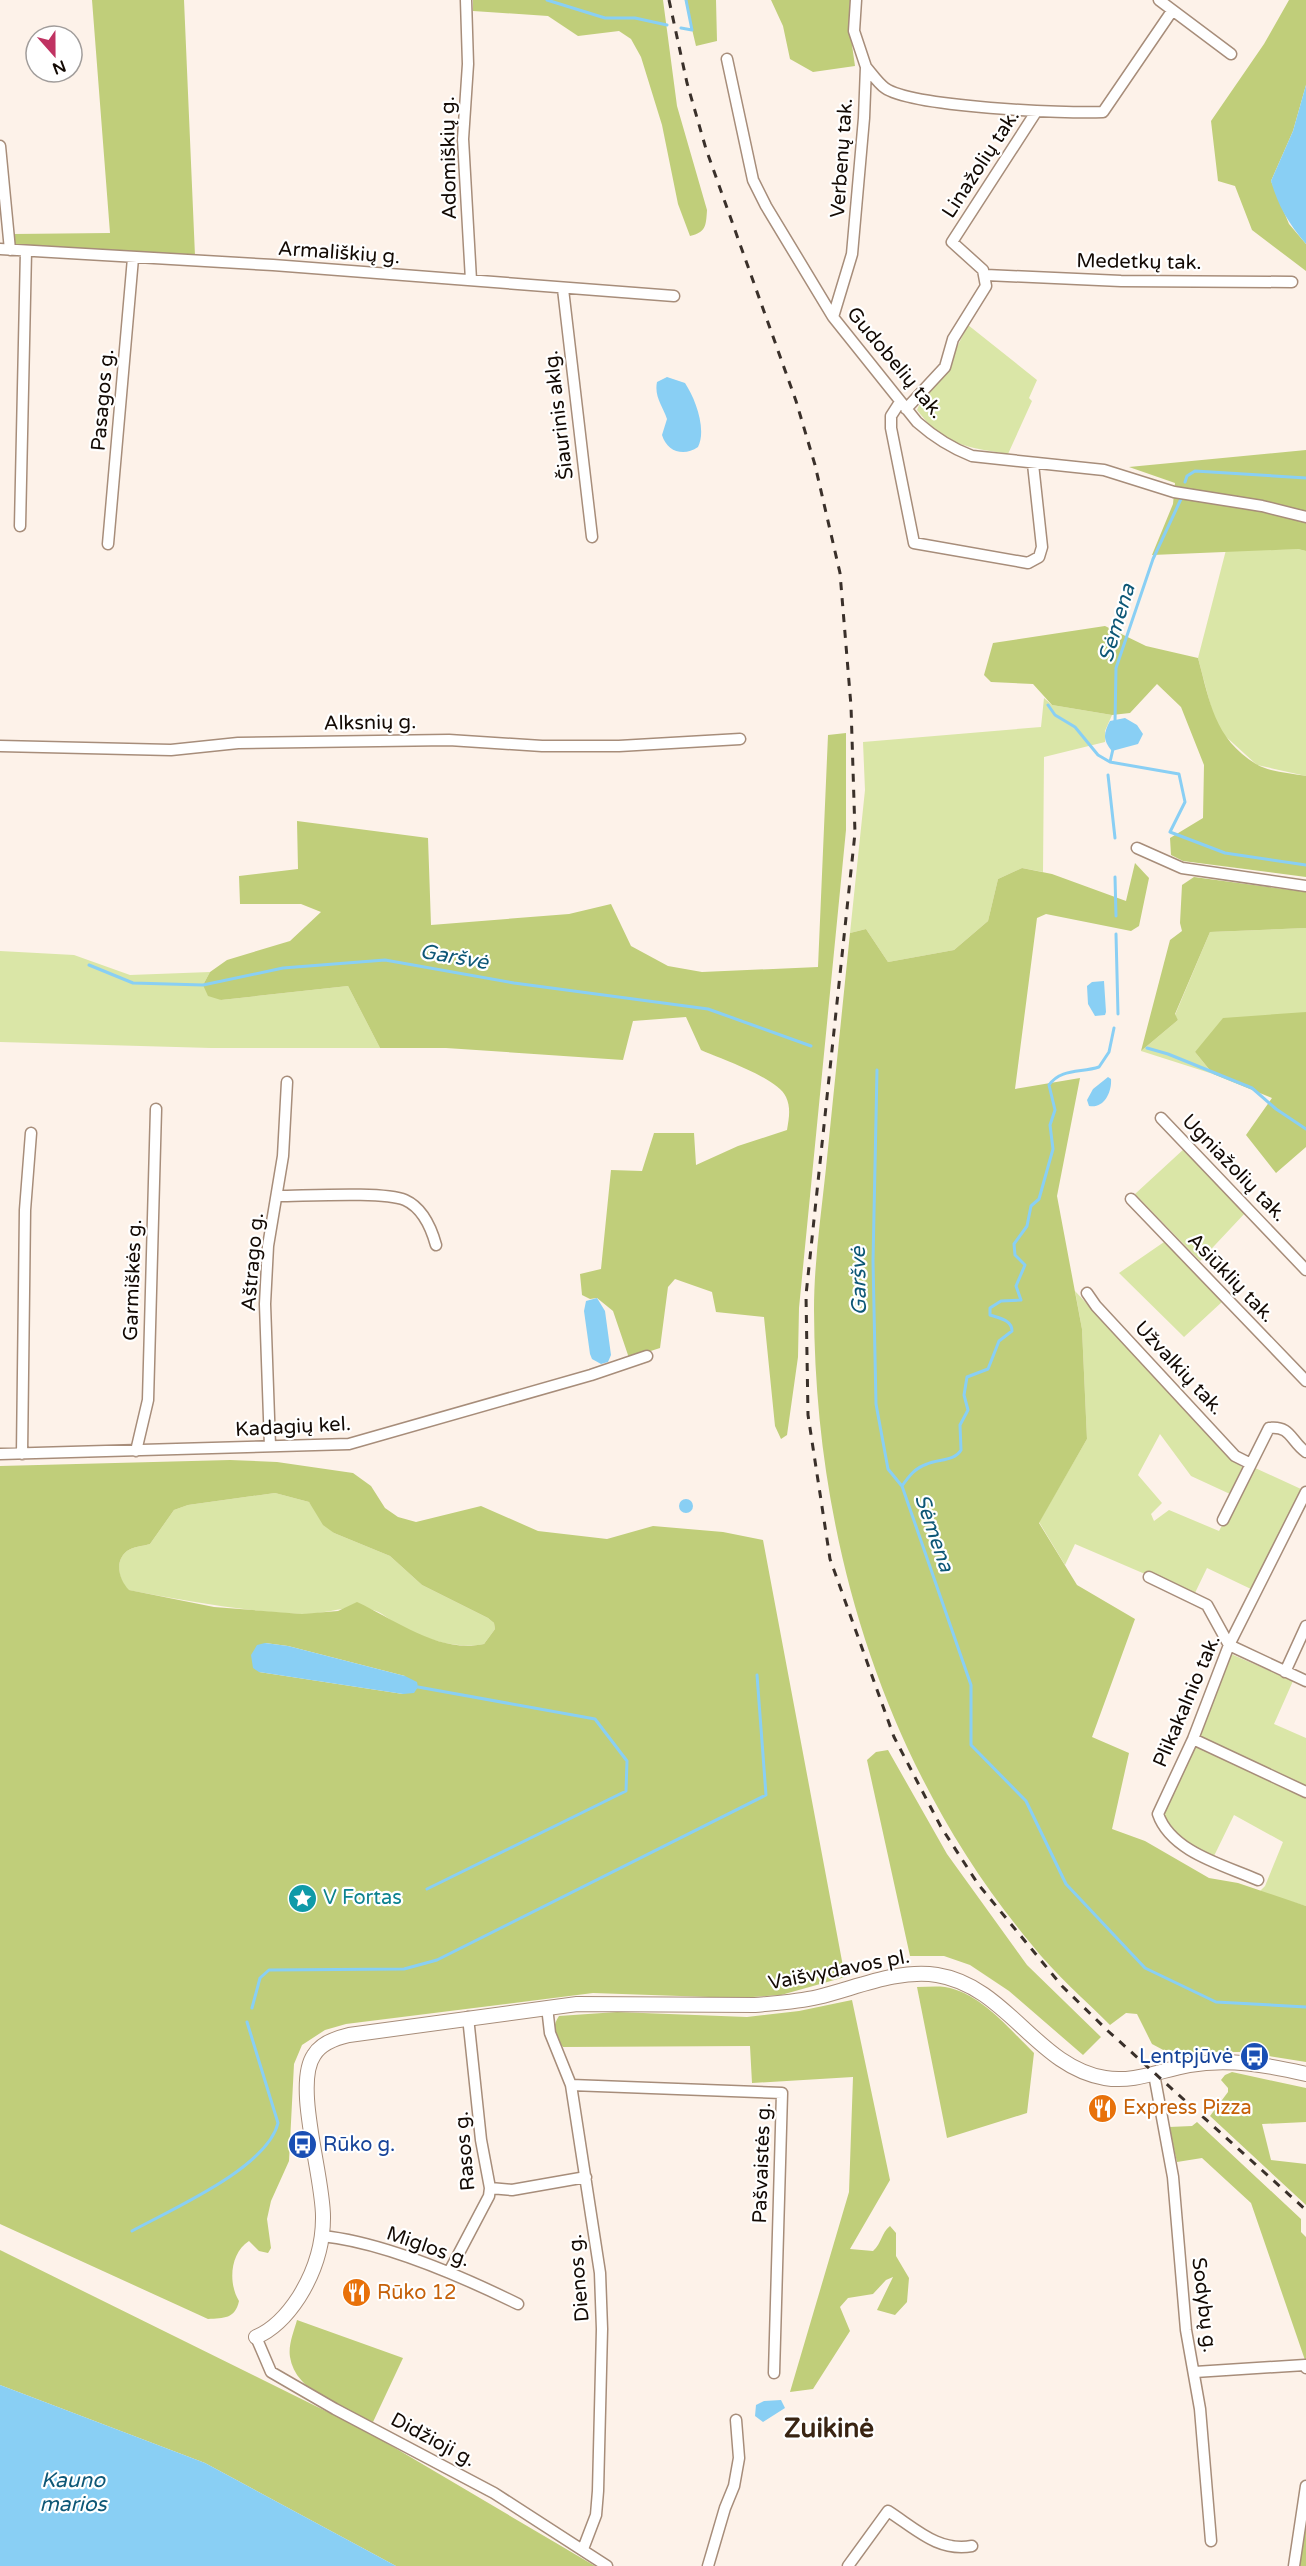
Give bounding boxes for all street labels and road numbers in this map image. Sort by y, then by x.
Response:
street label: Adomiškių g. [436,96,462,220]
street label: Verbenų tak. [826,97,858,219]
street label: Linažolių tak. [937,105,1025,223]
street label: Armališkių g. [277,237,401,269]
street label: Medetkų tak. [1076,249,1202,275]
street label: Gudobelių tak. [841,302,949,424]
street label: Pasagos g. [87,348,119,452]
street label: Šiaurinis aklg. [538,349,579,481]
street label: Alksnių g. [324,710,416,736]
street label: Ugniažolių tak. [1177,1109,1291,1227]
street label: Aštrago g. [237,1212,269,1312]
street label: Garmiškės g. [119,1219,147,1341]
street label: Asiūklių tak. [1182,1228,1280,1328]
street label: Užvalkių tak. [1129,1316,1229,1420]
street label: Kadagių kel. [235,1412,351,1442]
street label: Plikakalnio tak. [1148,1631,1226,1771]
street label: Vaišvydavos pl. [766,1945,912,1995]
street label: Pašvaistės g. [748,2102,776,2224]
street label: Rasos g. [450,2110,480,2192]
street label: Miglos g. [383,2222,473,2272]
street label: Dienos g. [563,2233,595,2323]
street label: Sodybų g. [1186,2256,1222,2354]
street label: Didžioji g. [386,2408,480,2472]

